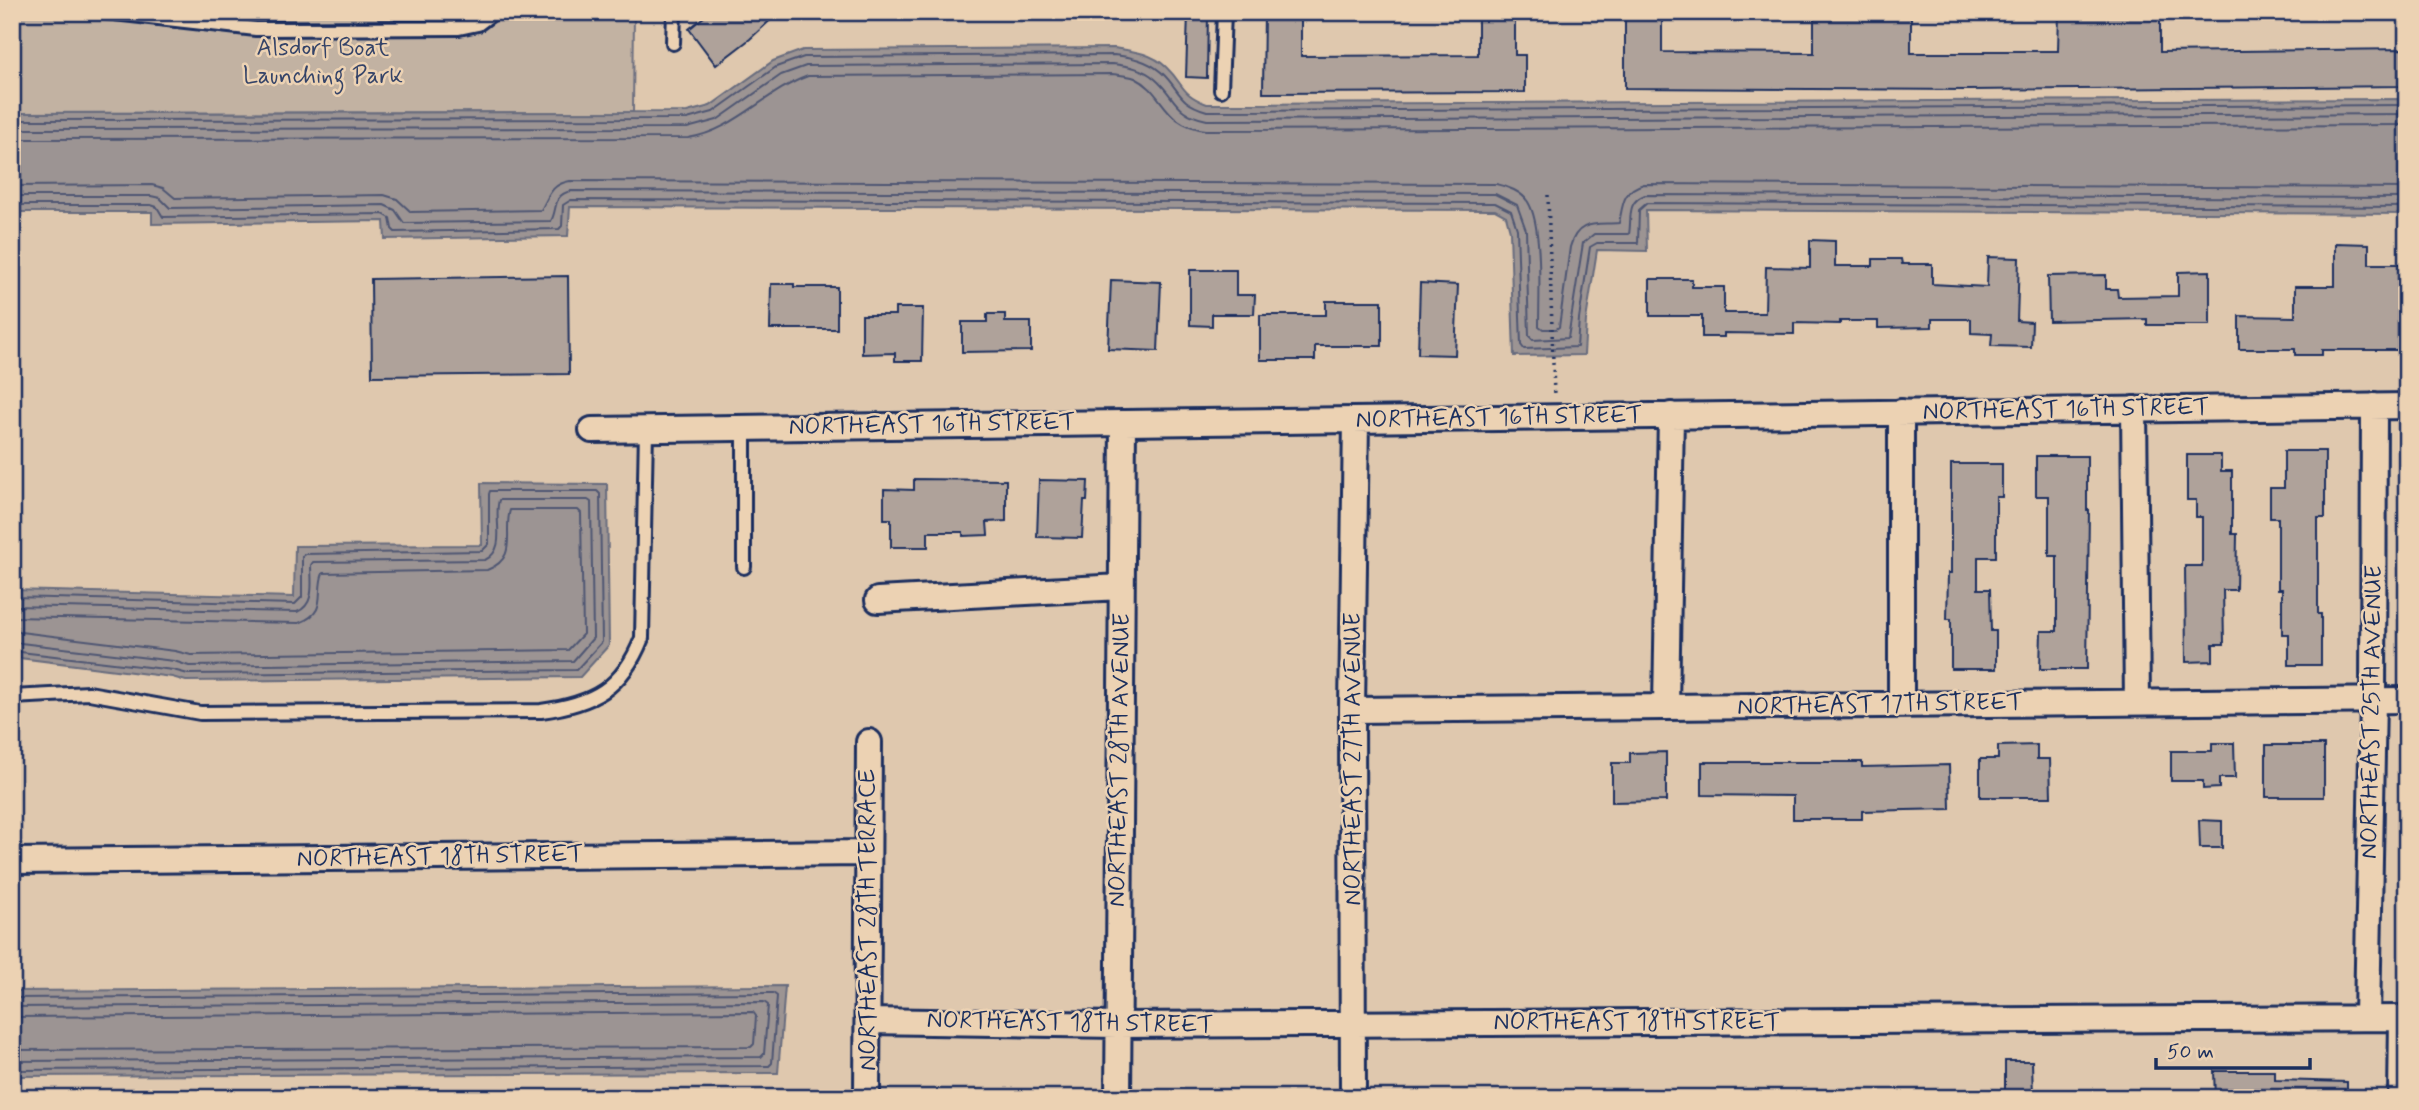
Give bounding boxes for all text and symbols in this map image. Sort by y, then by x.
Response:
park label: Alsdorf Boat Launching Park [243,33,403,95]
street label: NORTHEAST 16TH STREET [1922,392,2210,428]
street label: NORTHEAST 16TH STREET [1355,400,1643,436]
street label: NORTHEAST 16TH STREET [788,407,1076,443]
street label: NORTHEAST 25TH AVENUE [2354,565,2390,859]
street label: NORTHEAST 28TH AVENUE [1102,612,1138,908]
street label: NORTHEAST 27TH AVENUE [1338,612,1369,906]
street label: NORTHEAST 17TH STREET [1737,687,2023,723]
street label: NORTHEAST 28TH TERRACE [853,769,884,1071]
street label: NORTHEAST 18TH STREET [296,839,584,875]
street label: NORTHEAST 18TH STREET [926,1005,1214,1041]
street label: NORTHEAST 18TH STREET [1494,1007,1780,1038]
scale bar [2156,1026,2310,1070]
text: 50 m [2167,1038,2214,1066]

